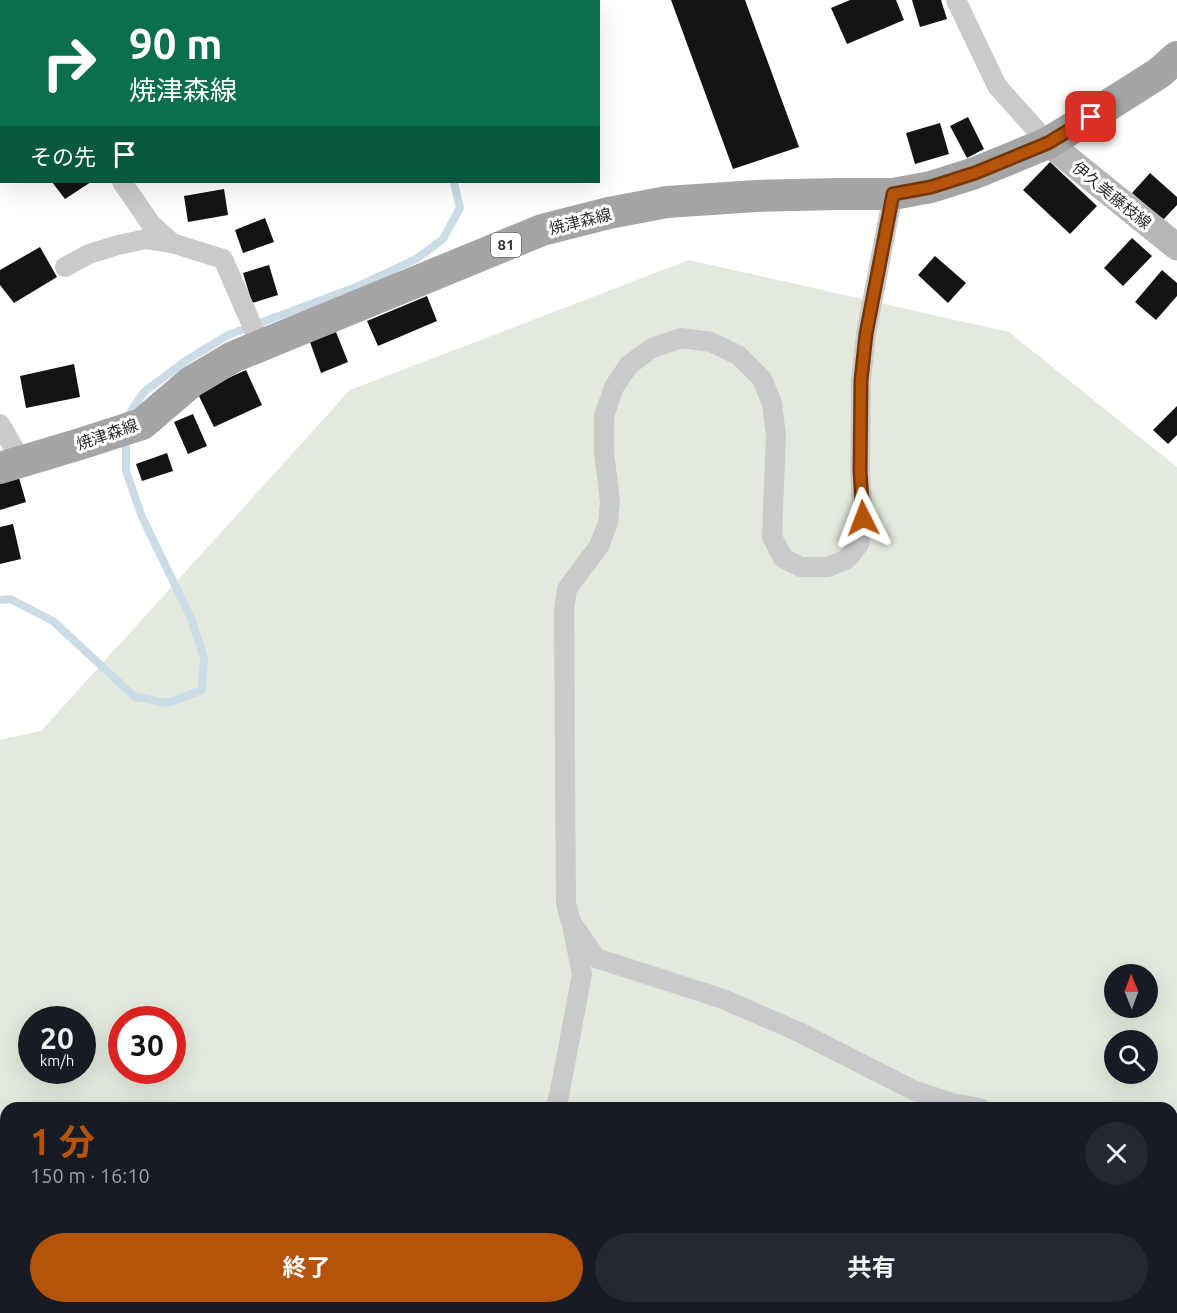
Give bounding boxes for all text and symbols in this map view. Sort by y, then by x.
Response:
text: 90 m [129,20,223,67]
icon: right [30,24,108,102]
text: 焼津森線 [129,75,237,105]
pin [1065,91,1116,142]
icon: arrive [1074,100,1107,133]
icon: arrive [108,138,141,171]
text: その先 [30,144,96,169]
street label: 伊久美藤枝線 [1069,158,1155,232]
street label: 焼津森線 [547,205,613,237]
road number: 81 [491,233,521,257]
street label: 焼津森線 [74,415,140,453]
position arrow [831,486,895,550]
north arrow [1104,964,1158,1018]
map controls [1104,964,1158,1084]
speed limit sign: 30 [108,1006,186,1084]
text: 20 [40,1021,74,1055]
button: search [1104,1030,1158,1084]
text: km/h [40,1052,74,1069]
text: 1 分 [30,1121,95,1162]
button: close [1085,1122,1148,1185]
text: 150 m · 16:10 [30,1164,150,1187]
button: 終了 [30,1233,583,1302]
button: 共有 [595,1233,1148,1302]

